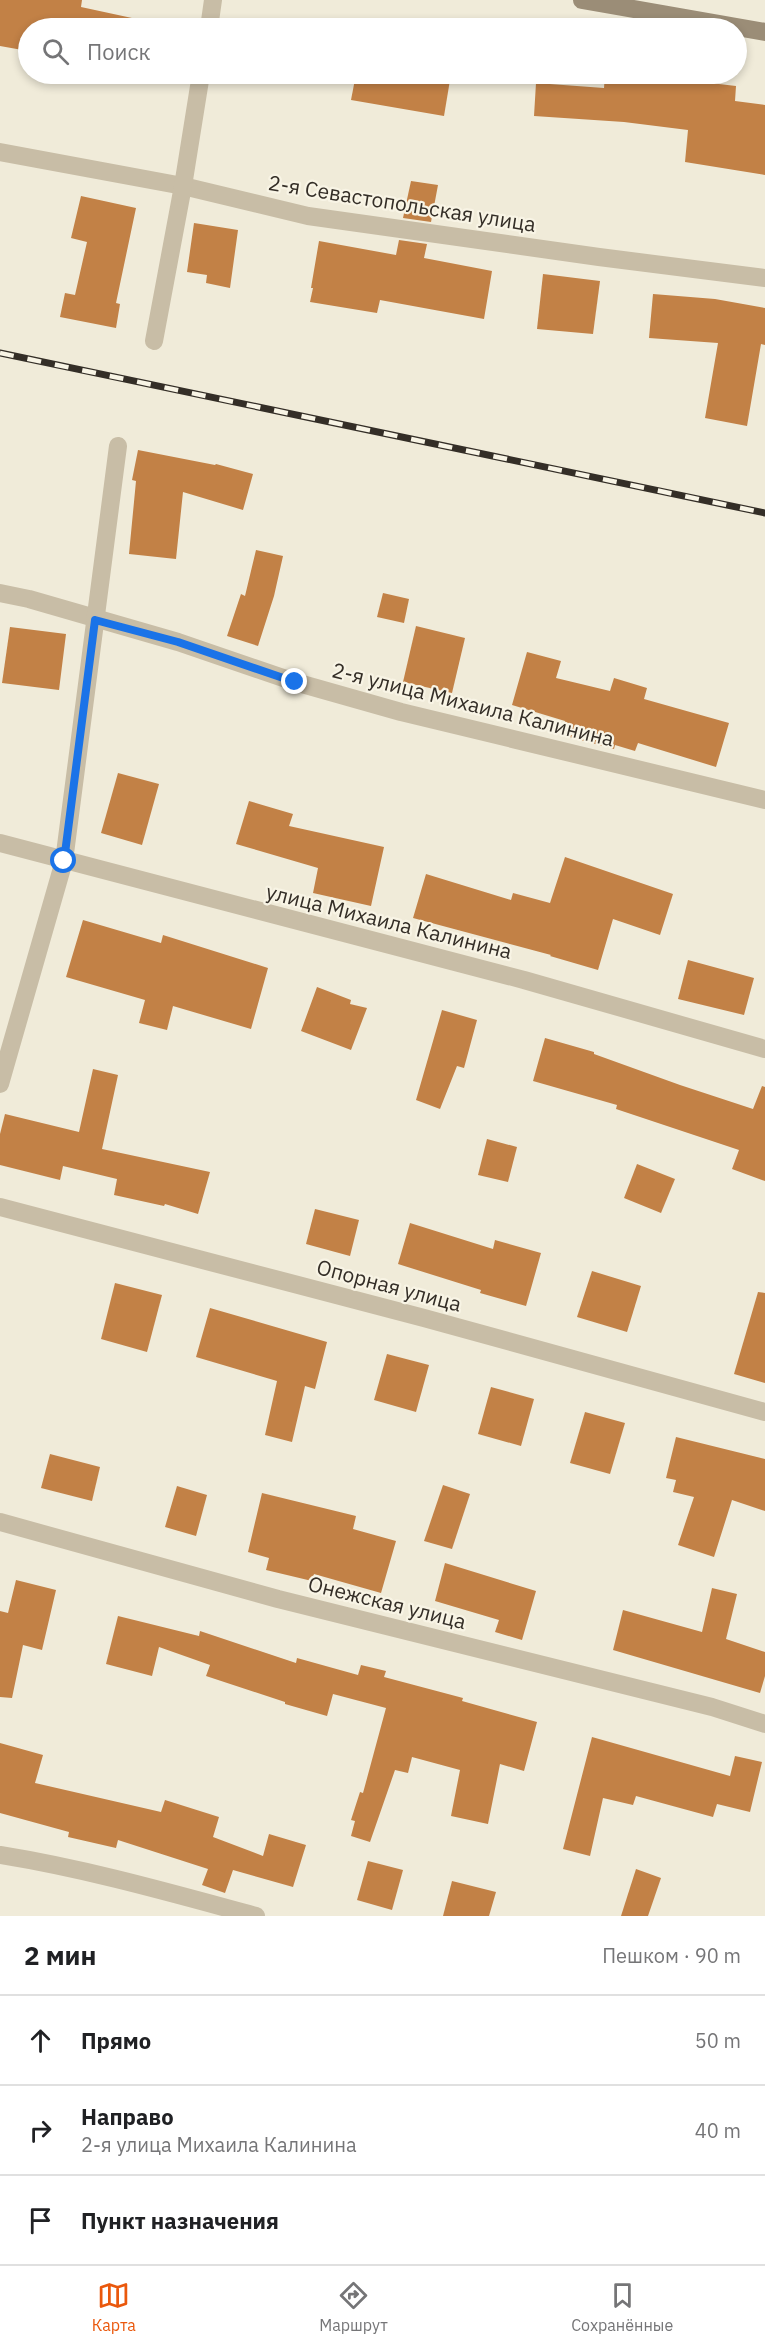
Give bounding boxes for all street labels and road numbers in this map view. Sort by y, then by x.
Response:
street label: 2-я Севастопольская улица [266,168,538,238]
street label: 2-я улица Михаила Калинина [329,655,617,753]
street label: улица Михаила Калинина [263,877,515,965]
street label: Опорная улица [314,1252,465,1318]
street label: Онежская улица [305,1569,469,1635]

